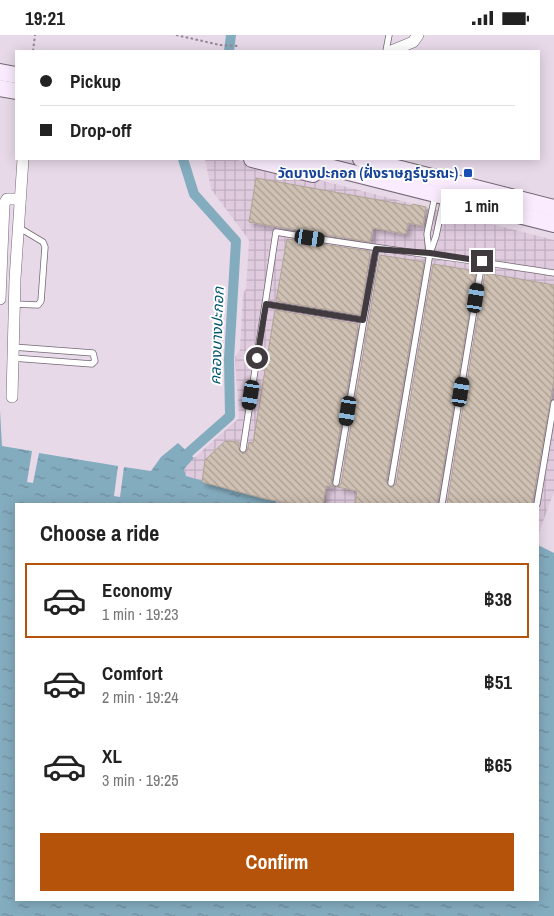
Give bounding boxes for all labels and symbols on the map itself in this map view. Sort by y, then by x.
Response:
place label: วัดบางปะกอก (ฝั่งราษฎร์บูรณะ) [278,163,458,183]
marker: วัดบางปะกอก (ฝั่งราษฎร์บูรณะ) [462,167,474,179]
callout: 1 min [441,189,523,223]
car [294,228,325,248]
route end [471,250,493,272]
car [466,282,485,314]
water label: คลองบางปะกอก [204,285,229,386]
route start [246,347,268,369]
car [451,376,470,408]
car [241,379,260,411]
car [338,395,357,427]

